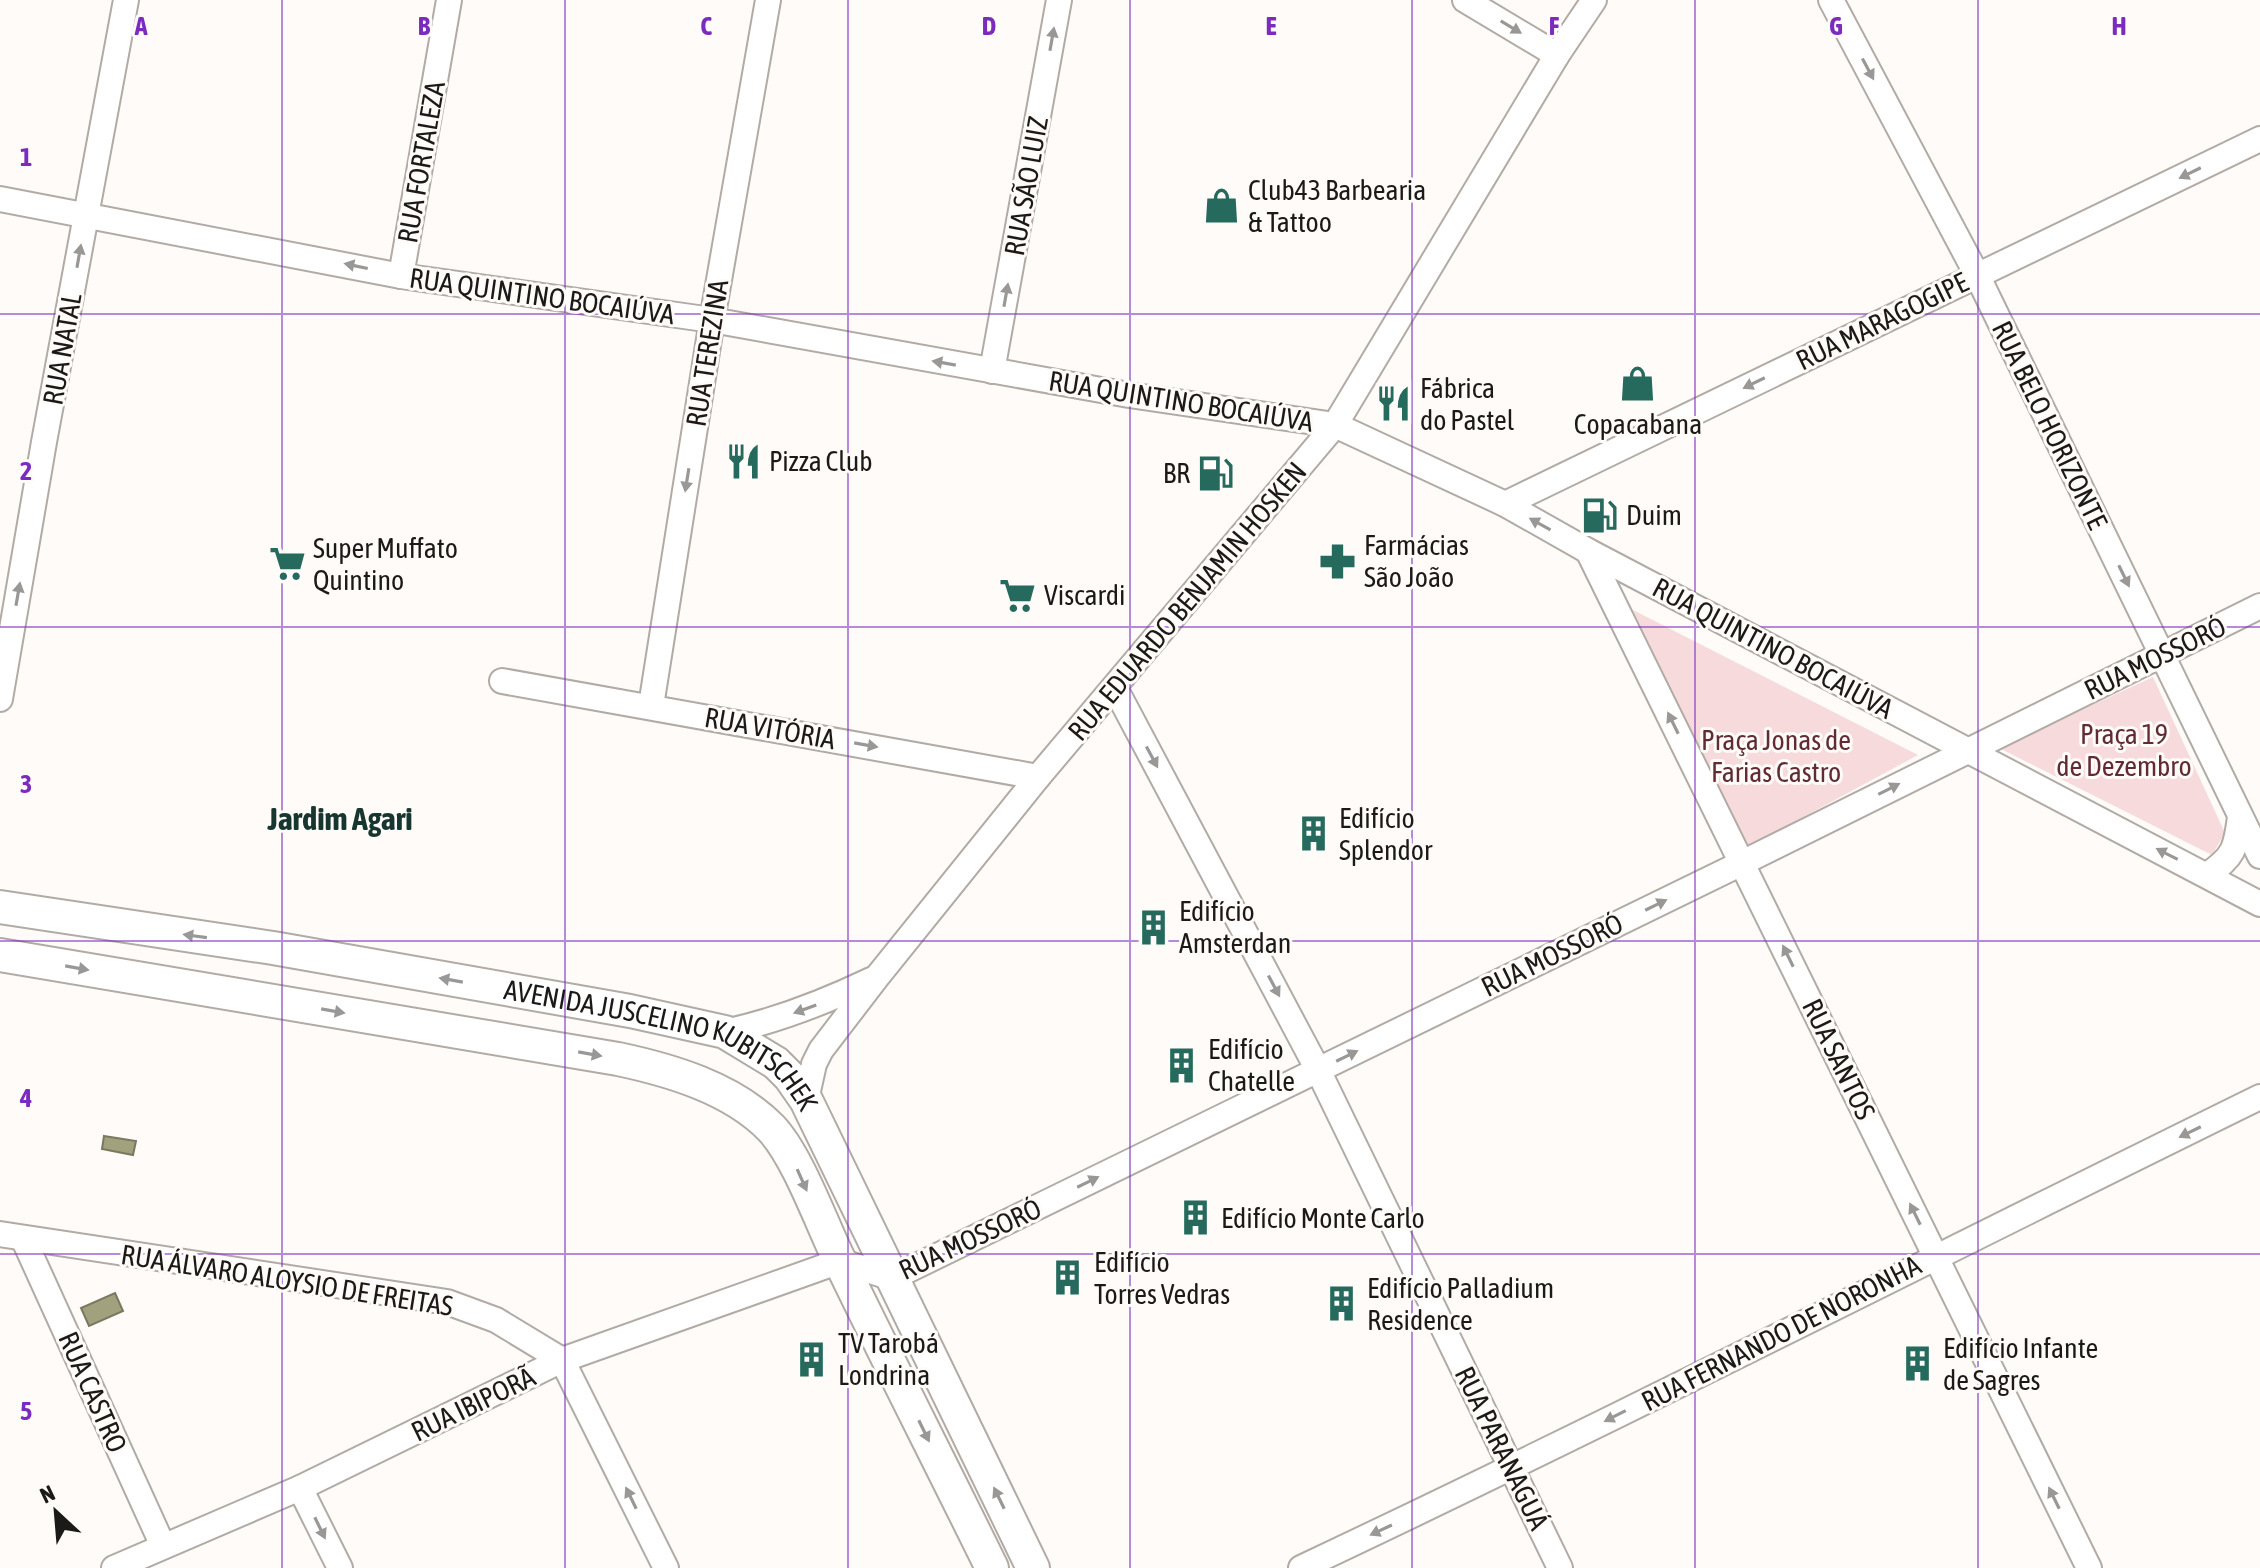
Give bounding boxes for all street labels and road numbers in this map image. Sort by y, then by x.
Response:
street label: RUA FORTALEZA [391,78,451,245]
street label: RUA SÃO LUIZ [998,114,1054,258]
street label: RUA QUINTINO BOCAIÚVA [407,262,677,330]
street label: RUA MARAGOGIPE [1791,266,1973,376]
street label: RUA TEREZINA [680,277,734,429]
street label: RUA NATAL [36,290,88,407]
street label: RUA BELO HORIZONTE [1986,316,2114,534]
street label: RUA QUINTINO BOCAIÚVA [1047,364,1316,438]
street label: RUA EDUARDO BENJAMIN HOSKEN [1061,456,1313,746]
street label: RUA QUINTINO BOCAIÚVA [1648,571,1899,725]
street label: RUA MOSSORÓ [2079,610,2231,706]
street label: RUA VITÓRIA [702,701,838,755]
street label: RUA MOSSORÓ [1476,907,1628,1003]
street label: AVENIDA JUSCELINO KUBITSCHEK [502,973,825,1116]
street label: RUA SANTOS [1796,994,1882,1125]
street label: RUA MOSSORÓ [894,1192,1046,1286]
street label: RUA ÁLVARO ALOYSIO DE FREITAS [119,1238,455,1322]
street label: RUA FERNANDO DE NORONHA [1636,1249,1926,1417]
street label: RUA CASTRO [52,1327,134,1457]
street label: RUA IBIPORÃ [406,1360,540,1448]
street label: RUA PARANAGUÁ [1449,1361,1555,1535]

